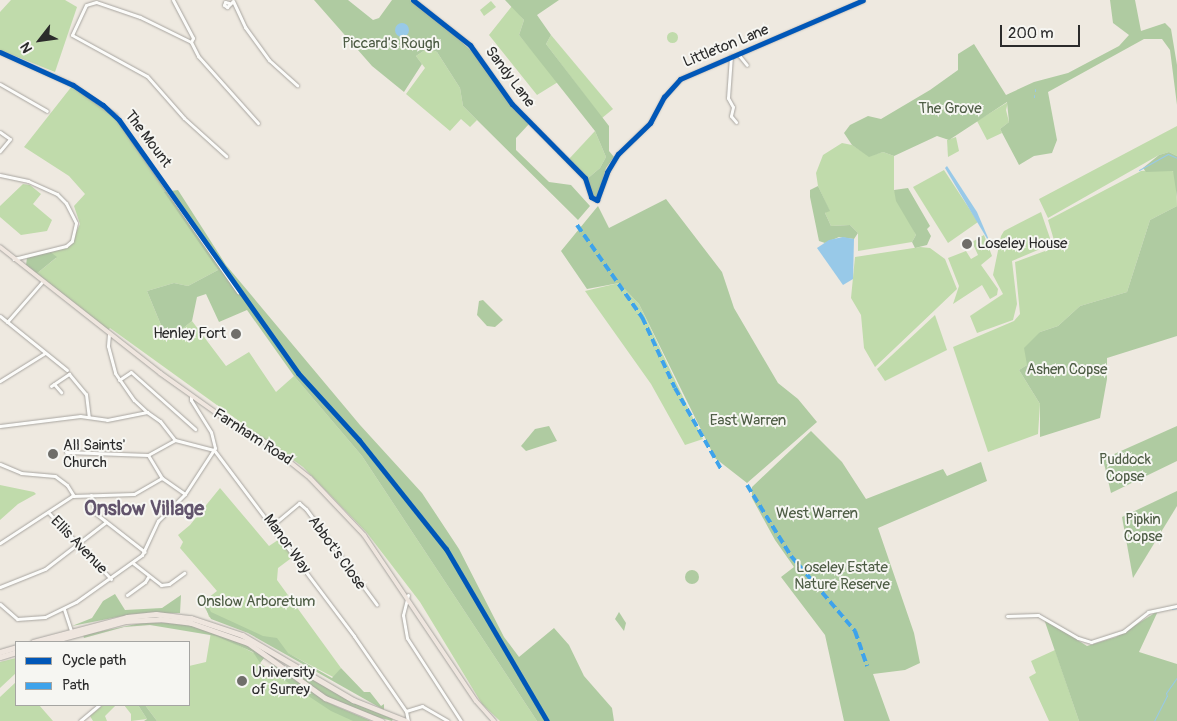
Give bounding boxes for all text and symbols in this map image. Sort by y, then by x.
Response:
north arrow [15,15,65,65]
scale bar [1002,15,1082,47]
street label: Littleton Lane [681,21,771,71]
text: 200 m [1008,24,1053,43]
park label: Piccard's Rough [342,35,440,53]
text: N [17,39,36,56]
street label: Sandy Lane [481,43,539,111]
park label: The Grove [918,100,982,118]
street label: The Mount [121,107,175,171]
place label: Loseley House [977,235,1067,253]
marker: Loseley House [961,238,973,250]
place label: Henley Fort [153,325,226,343]
marker: Henley Fort [230,328,242,340]
park label: Ashen Copse [1027,361,1107,379]
street label: Farnham Road [210,405,296,469]
park label: East Warren [710,412,786,430]
place label: All Saints' Church [63,436,125,471]
marker: All Saints' Church [47,448,59,460]
park label: Puddock Copse [1099,450,1151,485]
district label: Onslow Village [84,496,204,520]
park label: West Warren [776,505,858,523]
park label: Pipkin Copse [1124,510,1162,545]
street label: Manor Way [259,511,315,577]
street label: Ellis Avenue [47,512,111,578]
street label: Abbot's Close [304,513,370,593]
park label: Loseley Estate Nature Reserve [794,558,890,593]
park label: Onslow Arboretum [197,593,315,611]
legend [15,641,190,706]
text: Cycle path [62,651,126,670]
place label: University of Surrey [252,663,315,698]
marker: University of Surrey [236,675,248,687]
text: Path [62,676,89,695]

